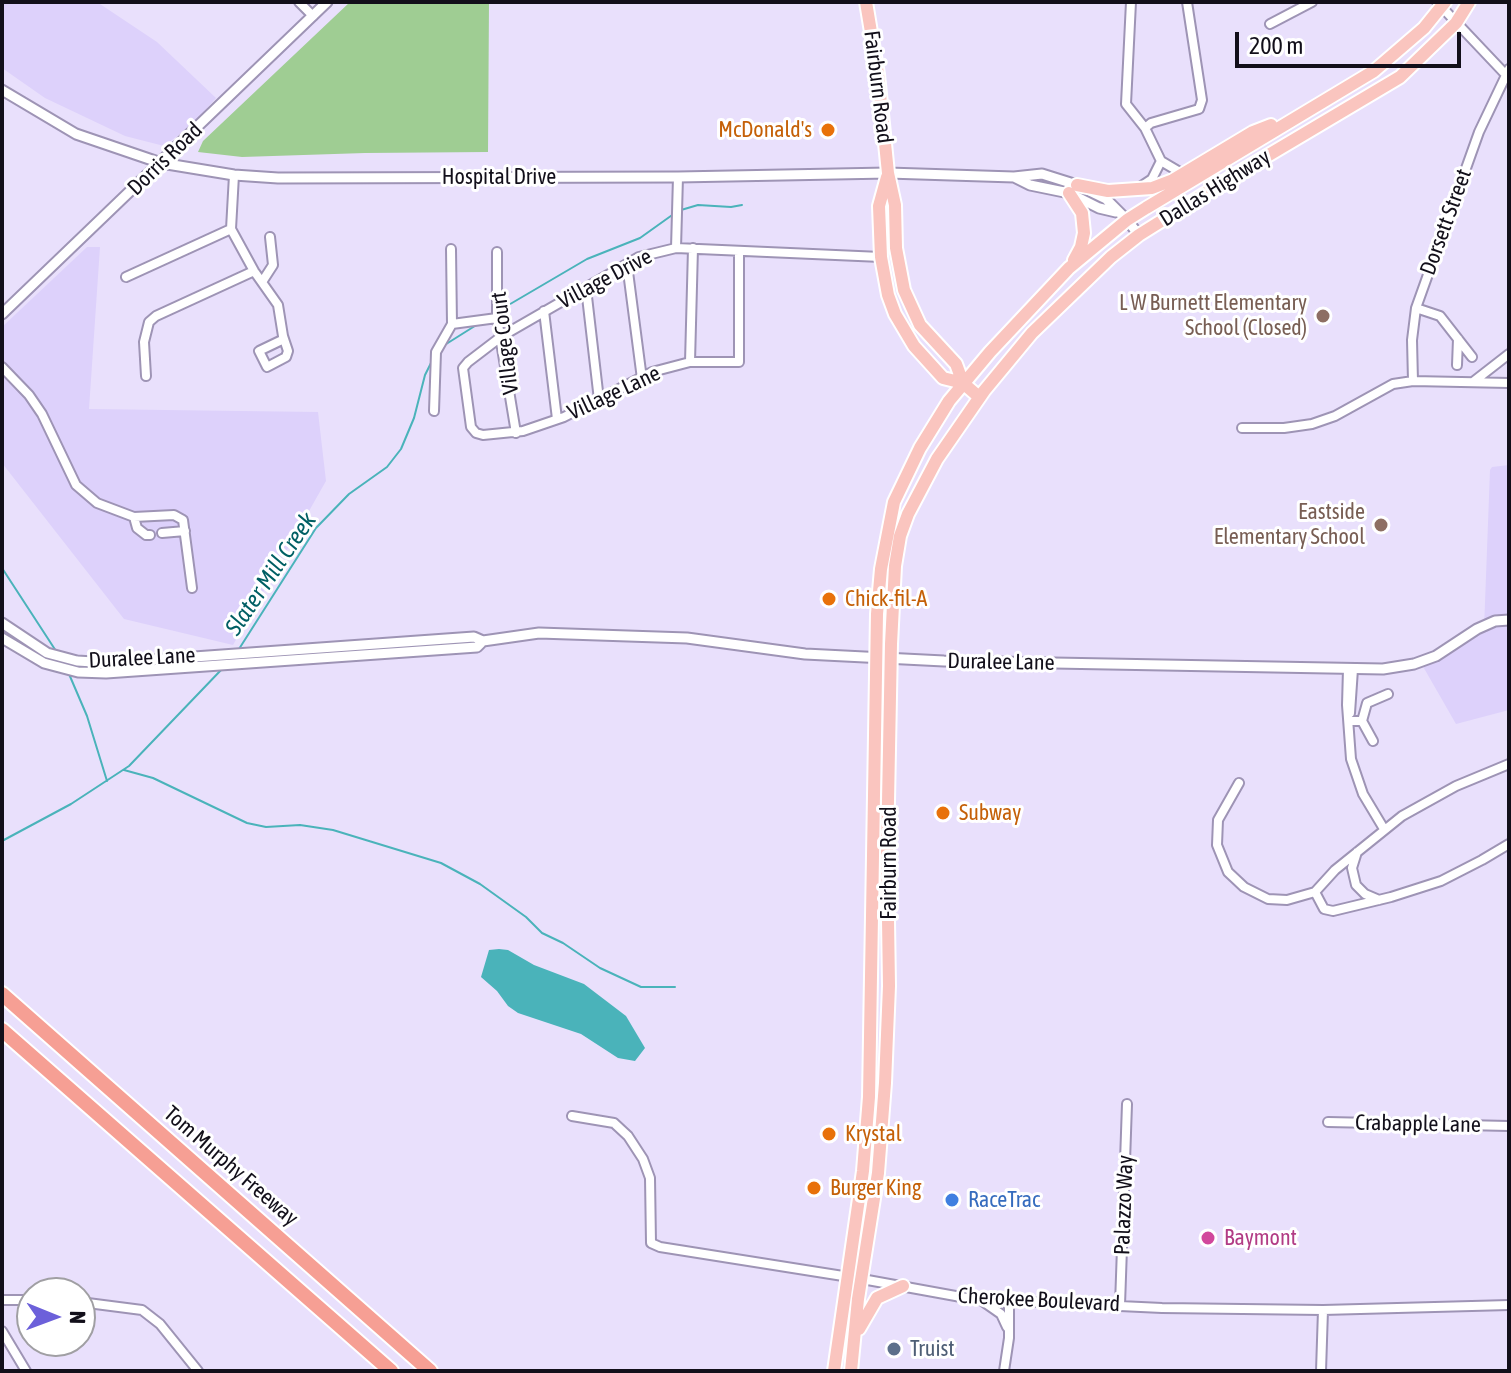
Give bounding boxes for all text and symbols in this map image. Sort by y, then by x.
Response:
scale bar [1239,16,1465,66]
street label: Fairburn Road [858,29,898,145]
text: 200 m [1249,32,1303,59]
street label: Dorris Road [122,117,208,201]
place label: McDonald's [718,117,812,143]
marker: McDonald's [819,121,837,139]
street label: Dallas Highway [1155,144,1275,232]
street label: Hospital Drive [442,164,556,190]
street label: Dorsett Street [1415,165,1477,279]
street label: Village Drive [554,243,656,315]
street label: Village Court [486,290,524,396]
place label: L W Burnett Elementary School (Closed) [1119,290,1307,342]
marker: L W Burnett Elementary School (Closed) [1314,307,1332,325]
street label: Village Lane [563,360,665,426]
place label: Eastside Elementary School [1214,499,1365,550]
water label: Slater Mill Creek [219,507,323,641]
marker: Eastside Elementary School [1372,516,1390,534]
place label: Chick-fil-A [845,586,927,612]
marker: Chick-fil-A [820,590,838,608]
street label: Duralee Lane [88,642,196,674]
street label: Duralee Lane [947,648,1055,676]
place label: Subway [959,800,1021,826]
marker: Subway [934,804,952,822]
street label: Fairburn Road [876,806,902,920]
street label: Tom Murphy Freeway [158,1100,304,1232]
street label: Crabapple Lane [1355,1110,1481,1138]
place label: Krystal [845,1121,901,1147]
marker: Krystal [820,1125,838,1143]
street label: Palazzo Way [1109,1154,1139,1256]
place label: Burger King [830,1175,921,1201]
marker: Burger King [805,1179,823,1197]
place label: RaceTrac [968,1187,1040,1213]
marker: RaceTrac [943,1191,961,1209]
place label: Baymont [1224,1225,1297,1251]
marker: Baymont [1199,1229,1217,1247]
north arrow [16,1277,96,1357]
street label: Cherokee Boulevard [957,1283,1121,1317]
text: N [65,1311,91,1324]
place label: Truist [910,1336,955,1362]
marker: Truist [885,1340,903,1358]

